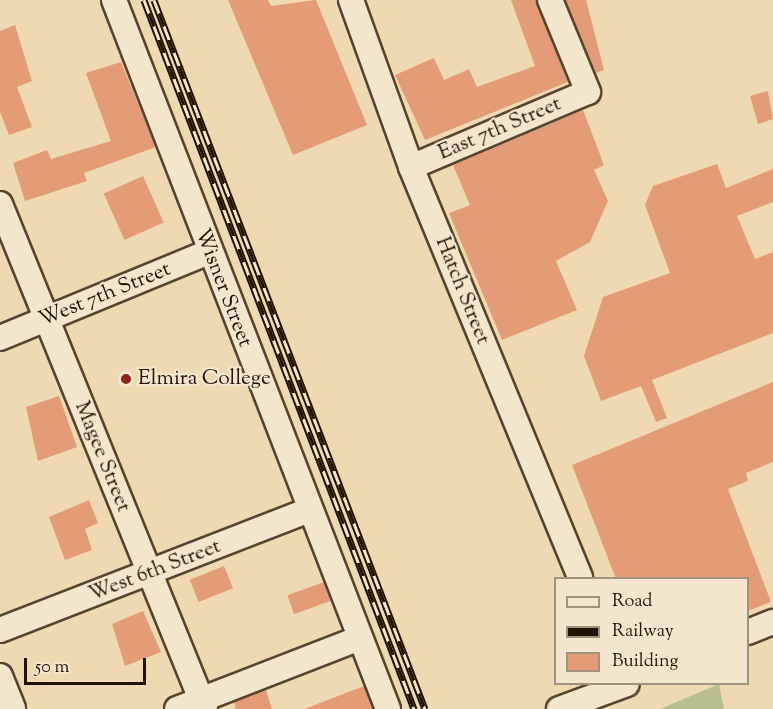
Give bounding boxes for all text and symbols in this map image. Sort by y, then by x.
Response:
street label: East 7th Street [435,92,565,166]
street label: Wisner Street [189,225,257,351]
street label: Hatch Street [429,234,495,348]
street label: West 7th Street [36,257,174,333]
place label: Elmira College [138,366,271,392]
marker: Elmira College [119,372,133,386]
street label: Magee Street [68,398,136,516]
street label: West 6th Street [85,534,225,608]
legend [554,577,749,685]
text: Road [612,589,652,615]
text: Railway [612,619,674,645]
scale bar [27,646,148,684]
text: Building [612,649,678,675]
text: 50 m [35,655,69,681]

